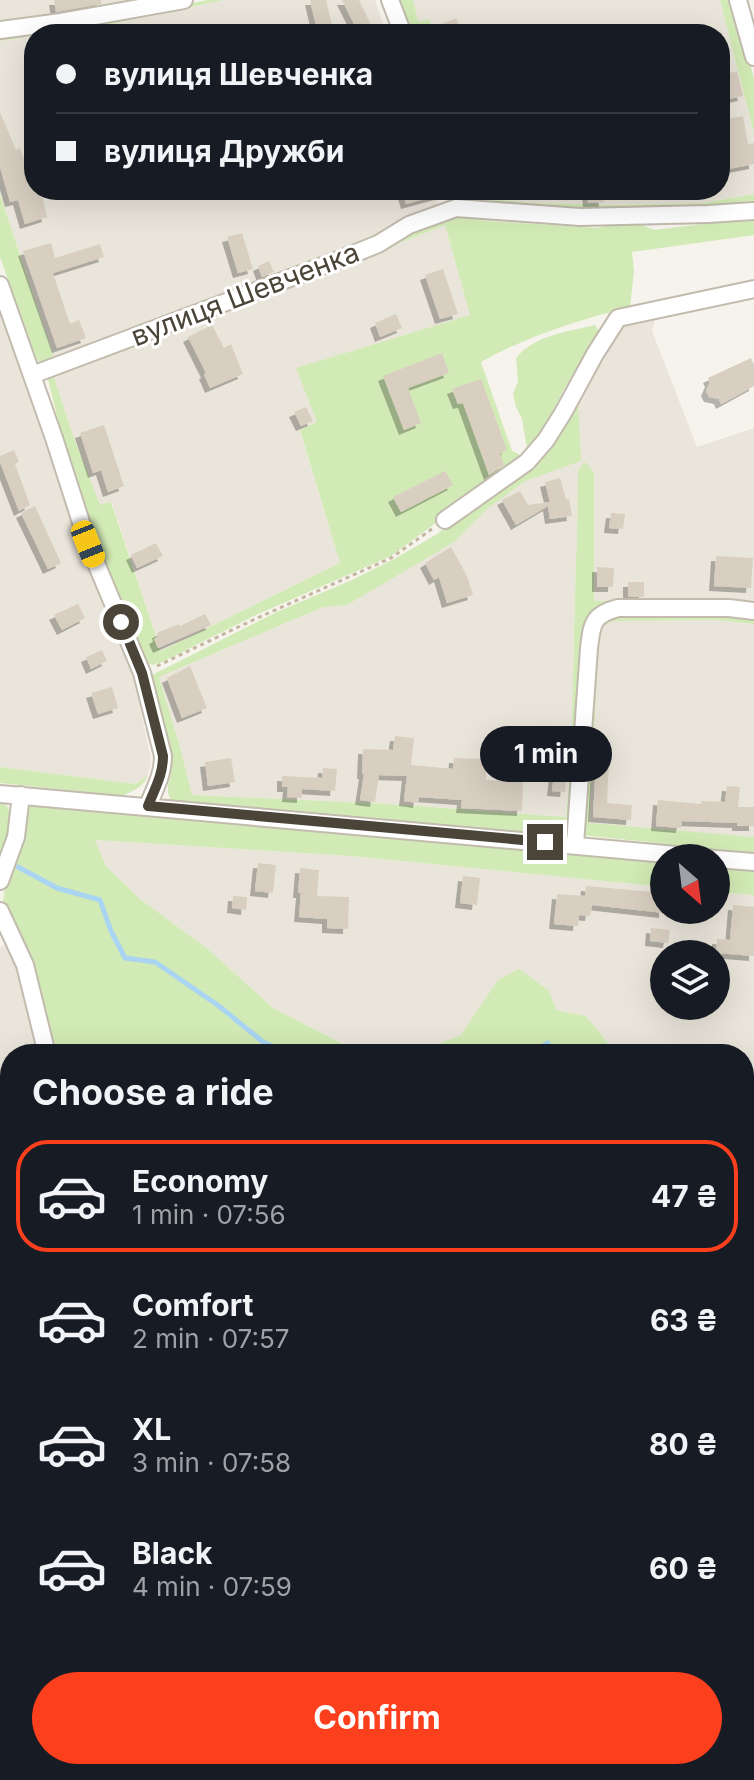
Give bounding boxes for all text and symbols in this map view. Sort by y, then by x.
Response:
text: вулиця Шевченка [104,56,373,92]
text: вулиця Дружби [104,133,344,169]
street label: вулиця Шевченка [126,235,364,353]
car [68,517,108,571]
route start [103,604,139,640]
callout: 1 min [479,726,611,782]
text: 1 min [514,738,578,769]
route end [527,824,563,860]
north arrow [650,844,730,924]
map controls [650,844,730,1020]
button: layers [650,940,730,1020]
text: Choose a ride [32,1070,274,1114]
icon: car [36,1160,108,1232]
text: Economy [132,1163,268,1199]
text: 47 ₴ [651,1178,718,1214]
text: 1 min · 07:56 [132,1199,286,1230]
icon: car [36,1284,108,1356]
text: Comfort [132,1287,253,1323]
text: 63 ₴ [650,1302,718,1338]
text: 2 min · 07:57 [132,1323,289,1354]
icon: car [36,1408,108,1480]
text: XL [132,1411,171,1447]
text: 80 ₴ [649,1426,718,1462]
text: 3 min · 07:58 [132,1447,291,1478]
icon: car [36,1532,108,1604]
text: Black [132,1535,212,1571]
text: 60 ₴ [649,1550,718,1586]
text: 4 min · 07:59 [132,1571,292,1602]
button: Confirm [32,1672,722,1764]

